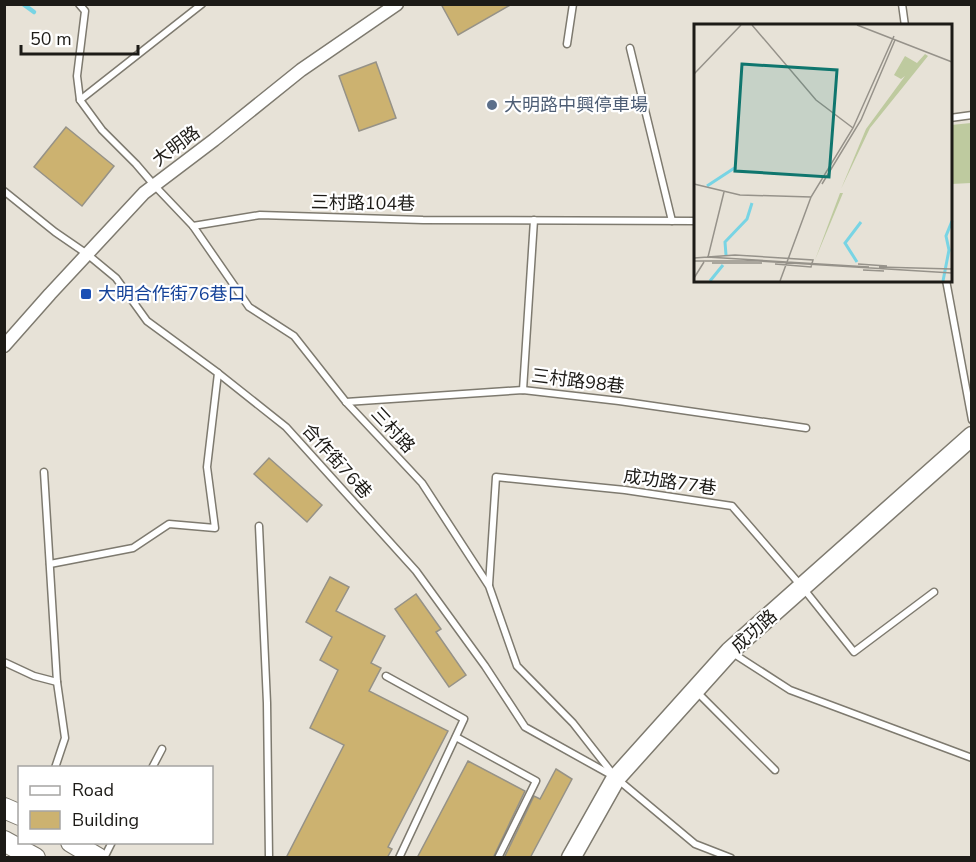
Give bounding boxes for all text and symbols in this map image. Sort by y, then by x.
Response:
scale bar [21,18,138,56]
inset map [694,24,952,282]
text: 50 m [30,27,72,51]
place label: 大明路中興停車場 [504,93,648,117]
marker: 大明路中興停車場 [485,98,499,112]
street label: 大明路 [147,120,205,172]
street label: 三村路104巷 [311,190,415,216]
place label: 大明合作街76巷口 [98,282,246,306]
marker: 大明合作街76巷口 [79,287,93,301]
street label: 三村路98巷 [530,363,626,399]
street label: 三村路 [366,402,420,458]
street label: 合作街76巷 [297,418,377,504]
street label: 成功路77巷 [622,464,718,500]
street label: 成功路 [726,604,782,658]
legend [18,766,213,844]
text: Road [72,778,114,802]
text: Building [72,808,139,832]

